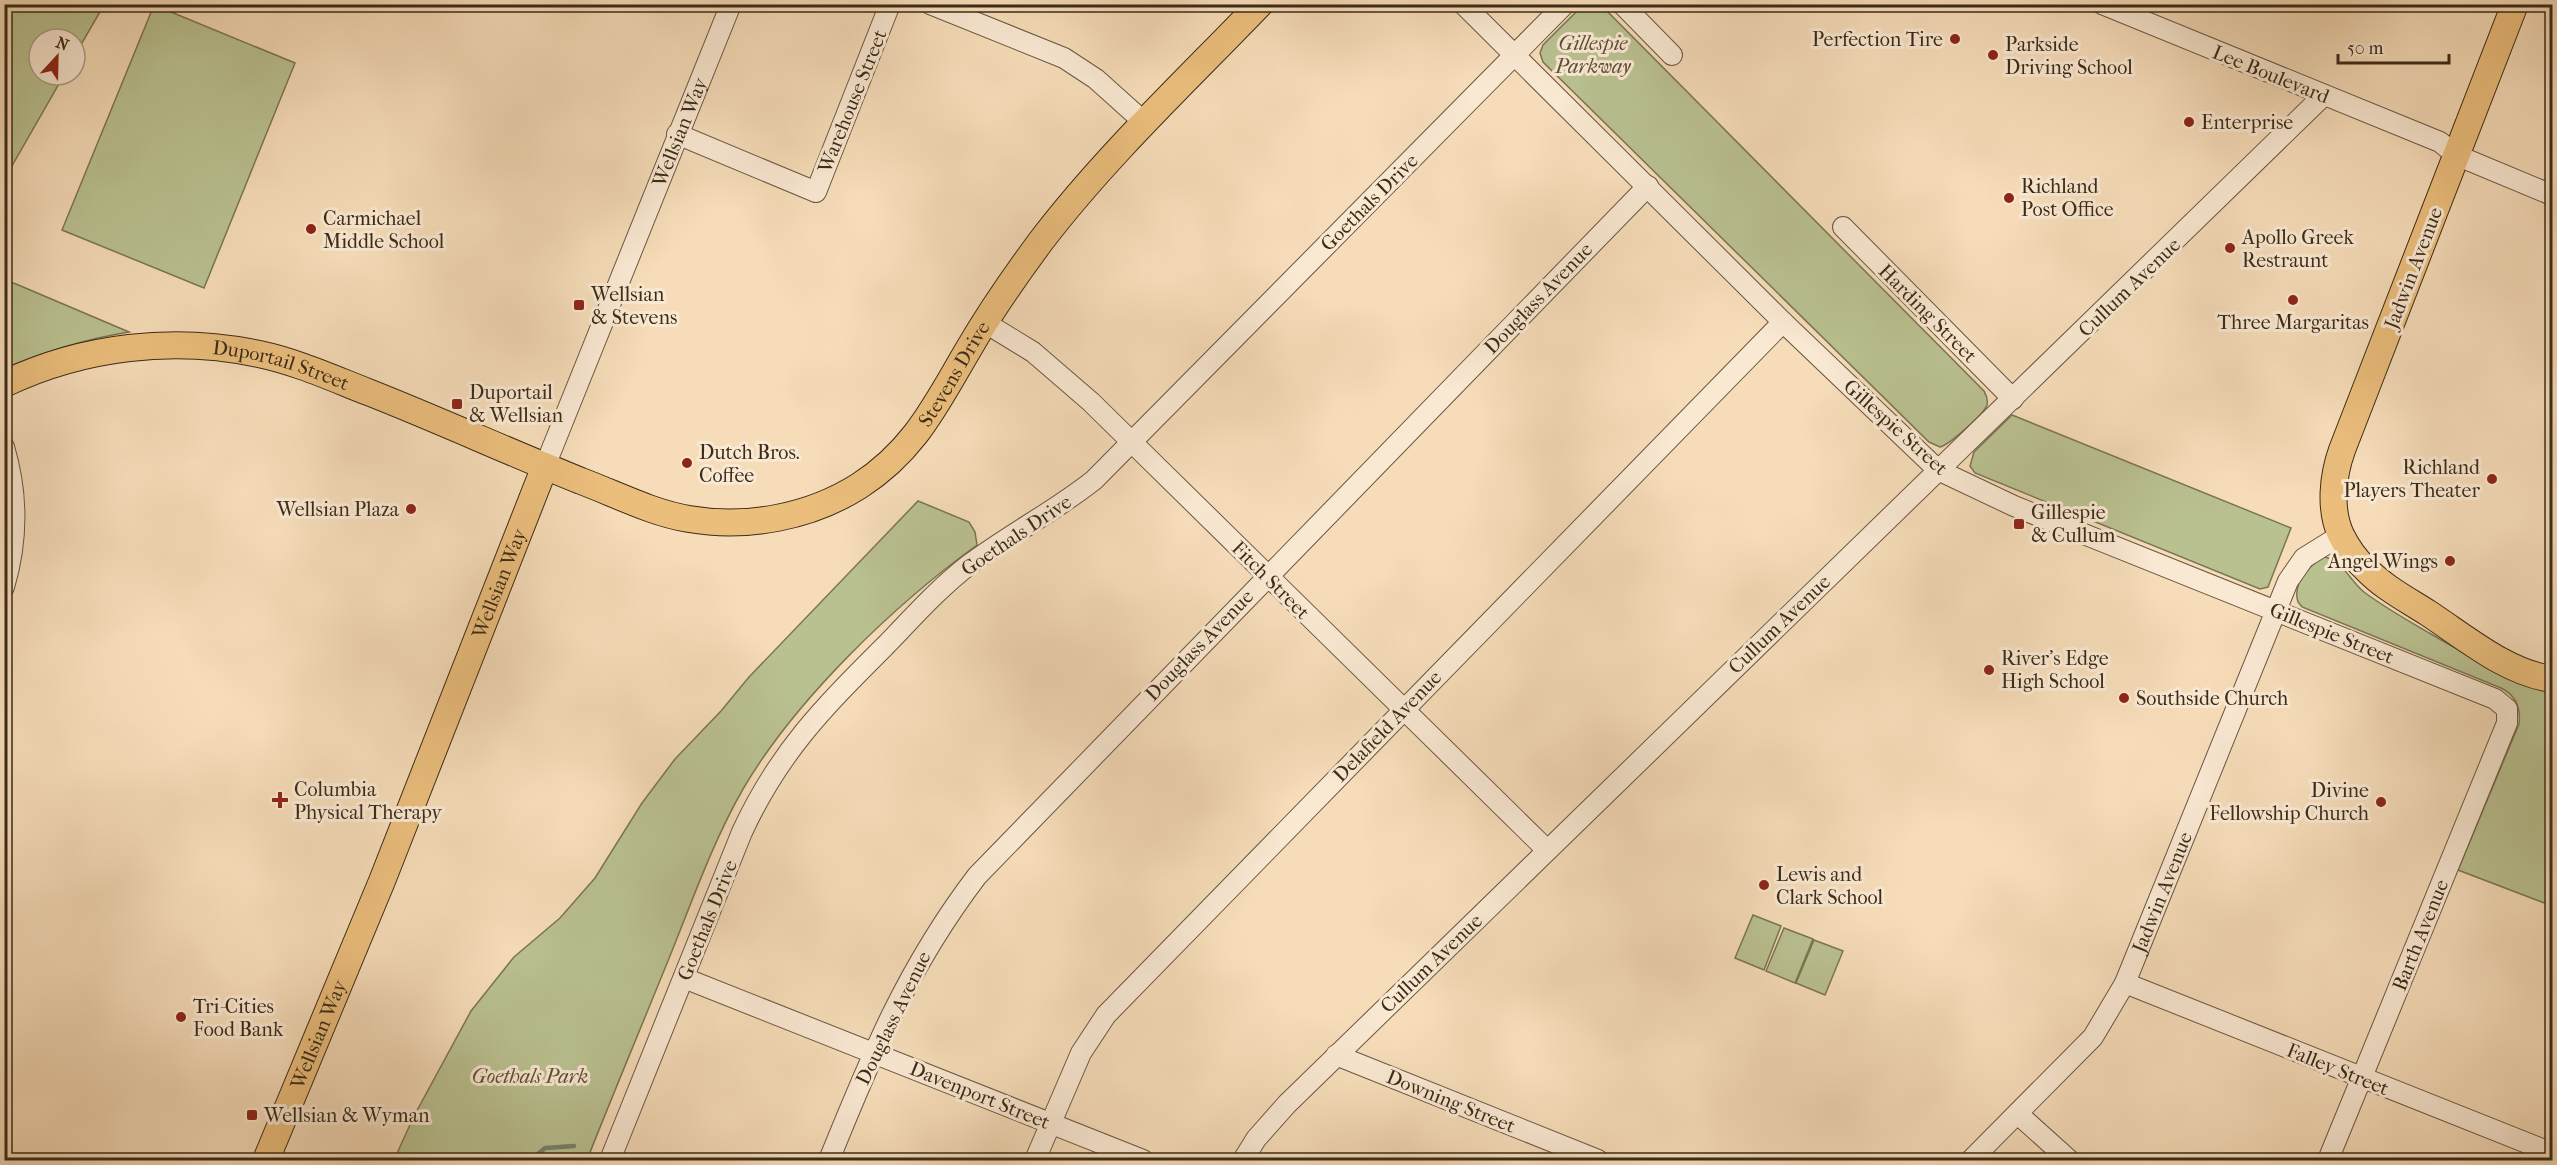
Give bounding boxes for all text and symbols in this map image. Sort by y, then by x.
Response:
street label: Warehouse Street [813,26,892,177]
north arrow [27,27,87,87]
scale bar [2338,27,2449,65]
place label: Perfection Tire [1812,28,1943,51]
text: N [53,32,72,55]
park label: Gillespie Parkway [1554,32,1631,78]
marker: Perfection Tire [1948,32,1962,46]
place label: Parkside Driving School [2005,33,2133,79]
text: 50 m [2347,38,2384,59]
street label: Lee Boulevard [2209,41,2334,109]
marker: Parkside Driving School [1986,48,2000,62]
street label: Wellsian Way [647,73,713,191]
place label: Enterprise [2201,111,2293,134]
marker: Enterprise [2182,115,2196,129]
street label: Goethals Drive [1316,149,1423,256]
place label: Richland Post Office [2021,175,2114,221]
marker: Richland Post Office [2002,191,2016,205]
street label: Jadwin Avenue [2379,204,2447,334]
place label: Carmichael Middle School [323,207,445,253]
marker: Carmichael Middle School [304,222,318,236]
place label: Apollo Greek Restraunt [2241,226,2354,272]
street label: Cullum Avenue [2074,233,2185,342]
street label: Douglass Avenue [1480,238,1597,359]
marker: Apollo Greek Restraunt [2223,241,2237,255]
street label: Harding Street [1874,259,1982,367]
place label: Wellsian & Stevens [590,283,677,329]
marker: Three Margaritas [2286,293,2300,307]
marker: Wellsian & Stevens [572,298,586,312]
place label: Three Margaritas [2217,311,2369,334]
street label: Stevens Drive [914,317,995,431]
street label: Duportail Street [211,336,352,395]
street label: Gillespie Street [1839,375,1952,480]
place label: Duportail & Wellsian [469,381,563,427]
marker: Duportail & Wellsian [450,397,464,411]
place label: Dutch Bros. Coffee [699,441,800,487]
marker: Dutch Bros. Coffee [680,456,694,470]
place label: Richland Players Theater [2343,456,2481,502]
marker: Richland Players Theater [2485,472,2499,486]
street label: Goethals Drive [957,490,1076,581]
place label: Wellsian Plaza [275,498,400,521]
place label: Gillespie & Cullum [2031,501,2116,547]
marker: Wellsian Plaza [404,502,418,516]
marker: Gillespie & Cullum [2012,517,2026,531]
street label: Wellsian Way [467,524,532,642]
street label: Fitch Street [1227,537,1314,624]
place label: Angel Wings [2327,550,2438,573]
marker: Angel Wings [2443,554,2457,568]
street label: Cullum Avenue [1724,570,1835,679]
street label: Douglass Avenue [1141,585,1258,706]
street label: Gillespie Street [2266,598,2397,669]
place label: River's Edge High School [2001,647,2109,693]
marker: River's Edge High School [1982,663,1996,677]
street label: Delafield Avenue [1328,666,1446,787]
place label: Southside Church [2136,687,2289,710]
marker: Southside Church [2117,691,2131,705]
place label: Columbia Physical Therapy [294,778,443,824]
place label: Divine Fellowship Church [2209,779,2370,825]
marker: Columbia Physical Therapy [271,791,289,809]
marker: Divine Fellowship Church [2374,795,2388,809]
street label: Jadwin Avenue [2127,828,2197,958]
street label: Goethals Drive [673,856,742,984]
place label: Lewis and Clark School [1776,863,1884,909]
street label: Barth Avenue [2388,876,2453,994]
marker: Lewis and Clark School [1757,878,1771,892]
street label: Cullum Avenue [1376,909,1487,1018]
street label: Douglass Avenue [851,948,936,1089]
street label: Wellsian Way [285,976,352,1093]
place label: Tri-Cities Food Bank [193,995,284,1041]
marker: Tri-Cities Food Bank [174,1010,188,1024]
street label: Falley Street [2283,1039,2392,1100]
street label: Davenport Street [906,1057,1053,1134]
park label: Goethals Park [472,1065,588,1088]
street label: Downing Street [1383,1065,1519,1138]
place label: Wellsian & Wyman [263,1104,430,1127]
marker: Wellsian & Wyman [245,1108,259,1122]

